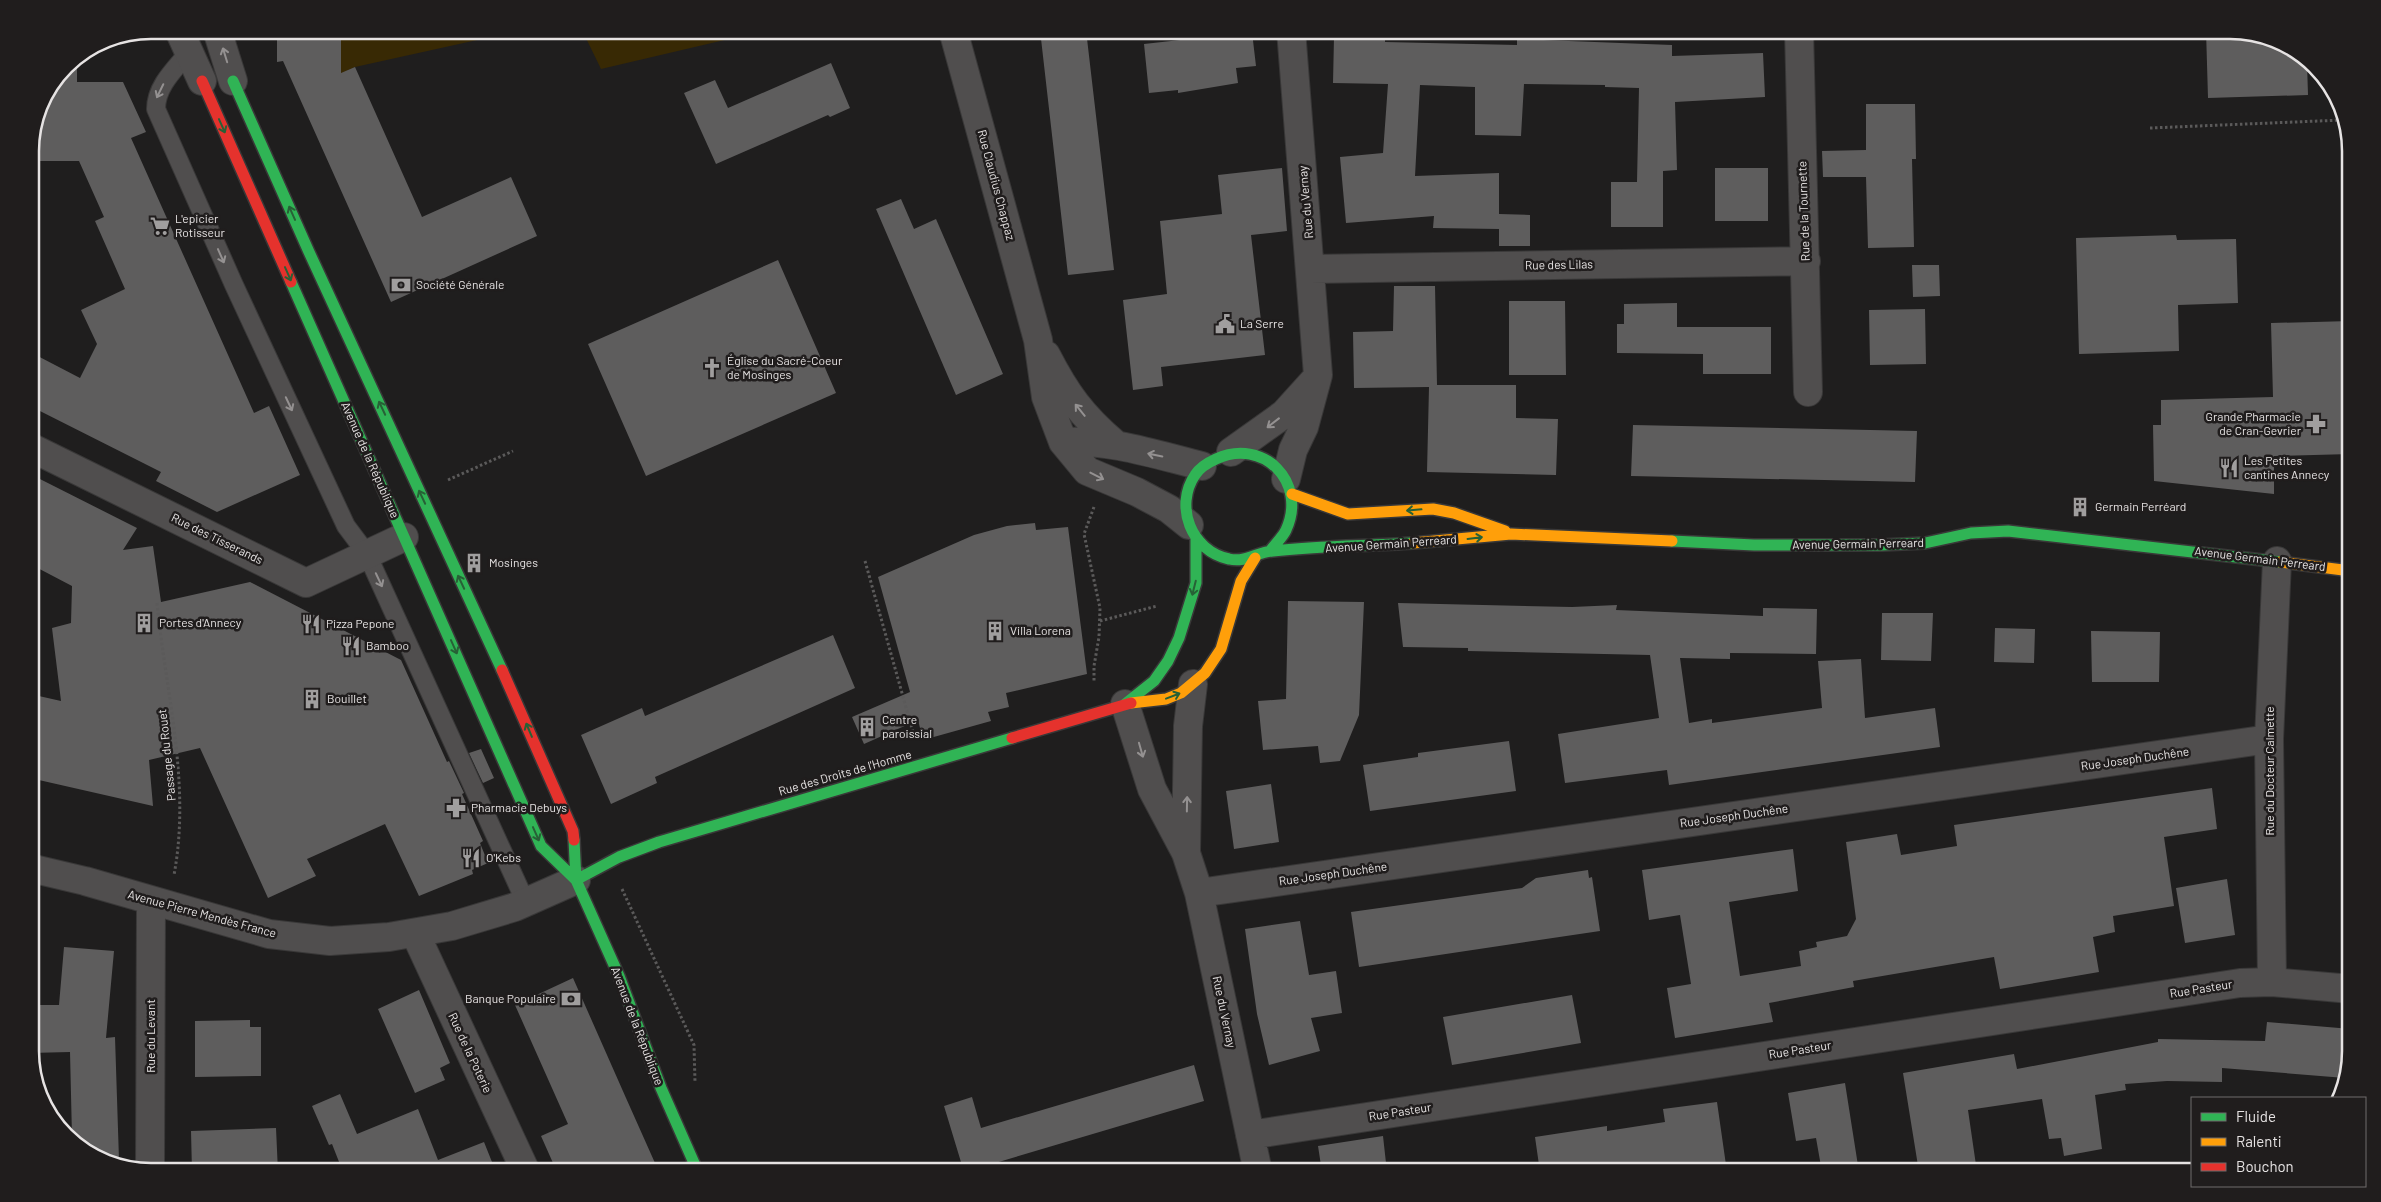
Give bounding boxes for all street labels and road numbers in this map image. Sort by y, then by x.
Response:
street label: Rue Claudius Chappaz [975,128,1018,242]
street label: Rue de la Tournette [1794,161,1812,261]
street label: Rue du Vernay [1295,165,1315,239]
street label: Rue des Lilas [1525,256,1593,272]
street label: Avenue de la République [339,399,403,520]
street label: Rue des Tisserands [169,510,266,566]
street label: Avenue Germain Perreard [1325,531,1457,555]
street label: Avenue Germain Perreard [1792,535,1924,551]
street label: Avenue Germain Perreard [2194,543,2326,573]
street label: Rue du Docteur Calmette [2262,706,2276,836]
street label: Passage du Rouet [154,708,178,802]
street label: Rue Joseph Duchêne [2080,743,2190,773]
street label: Rue des Droits de l'Homme [777,746,913,798]
street label: Rue Joseph Duchêne [1679,800,1789,830]
street label: Rue Joseph Duchêne [1278,858,1388,888]
street label: Avenue Pierre Mendès France [127,886,278,940]
street label: Avenue de la République [609,964,667,1087]
street label: Rue du Vernay [1211,975,1240,1050]
street label: Rue Pasteur [2169,976,2234,1000]
street label: Rue du Levant [143,999,157,1073]
street label: Rue de la Poterie [446,1010,496,1095]
street label: Rue Pasteur [1768,1037,1833,1061]
street label: Rue Pasteur [1368,1099,1433,1123]

